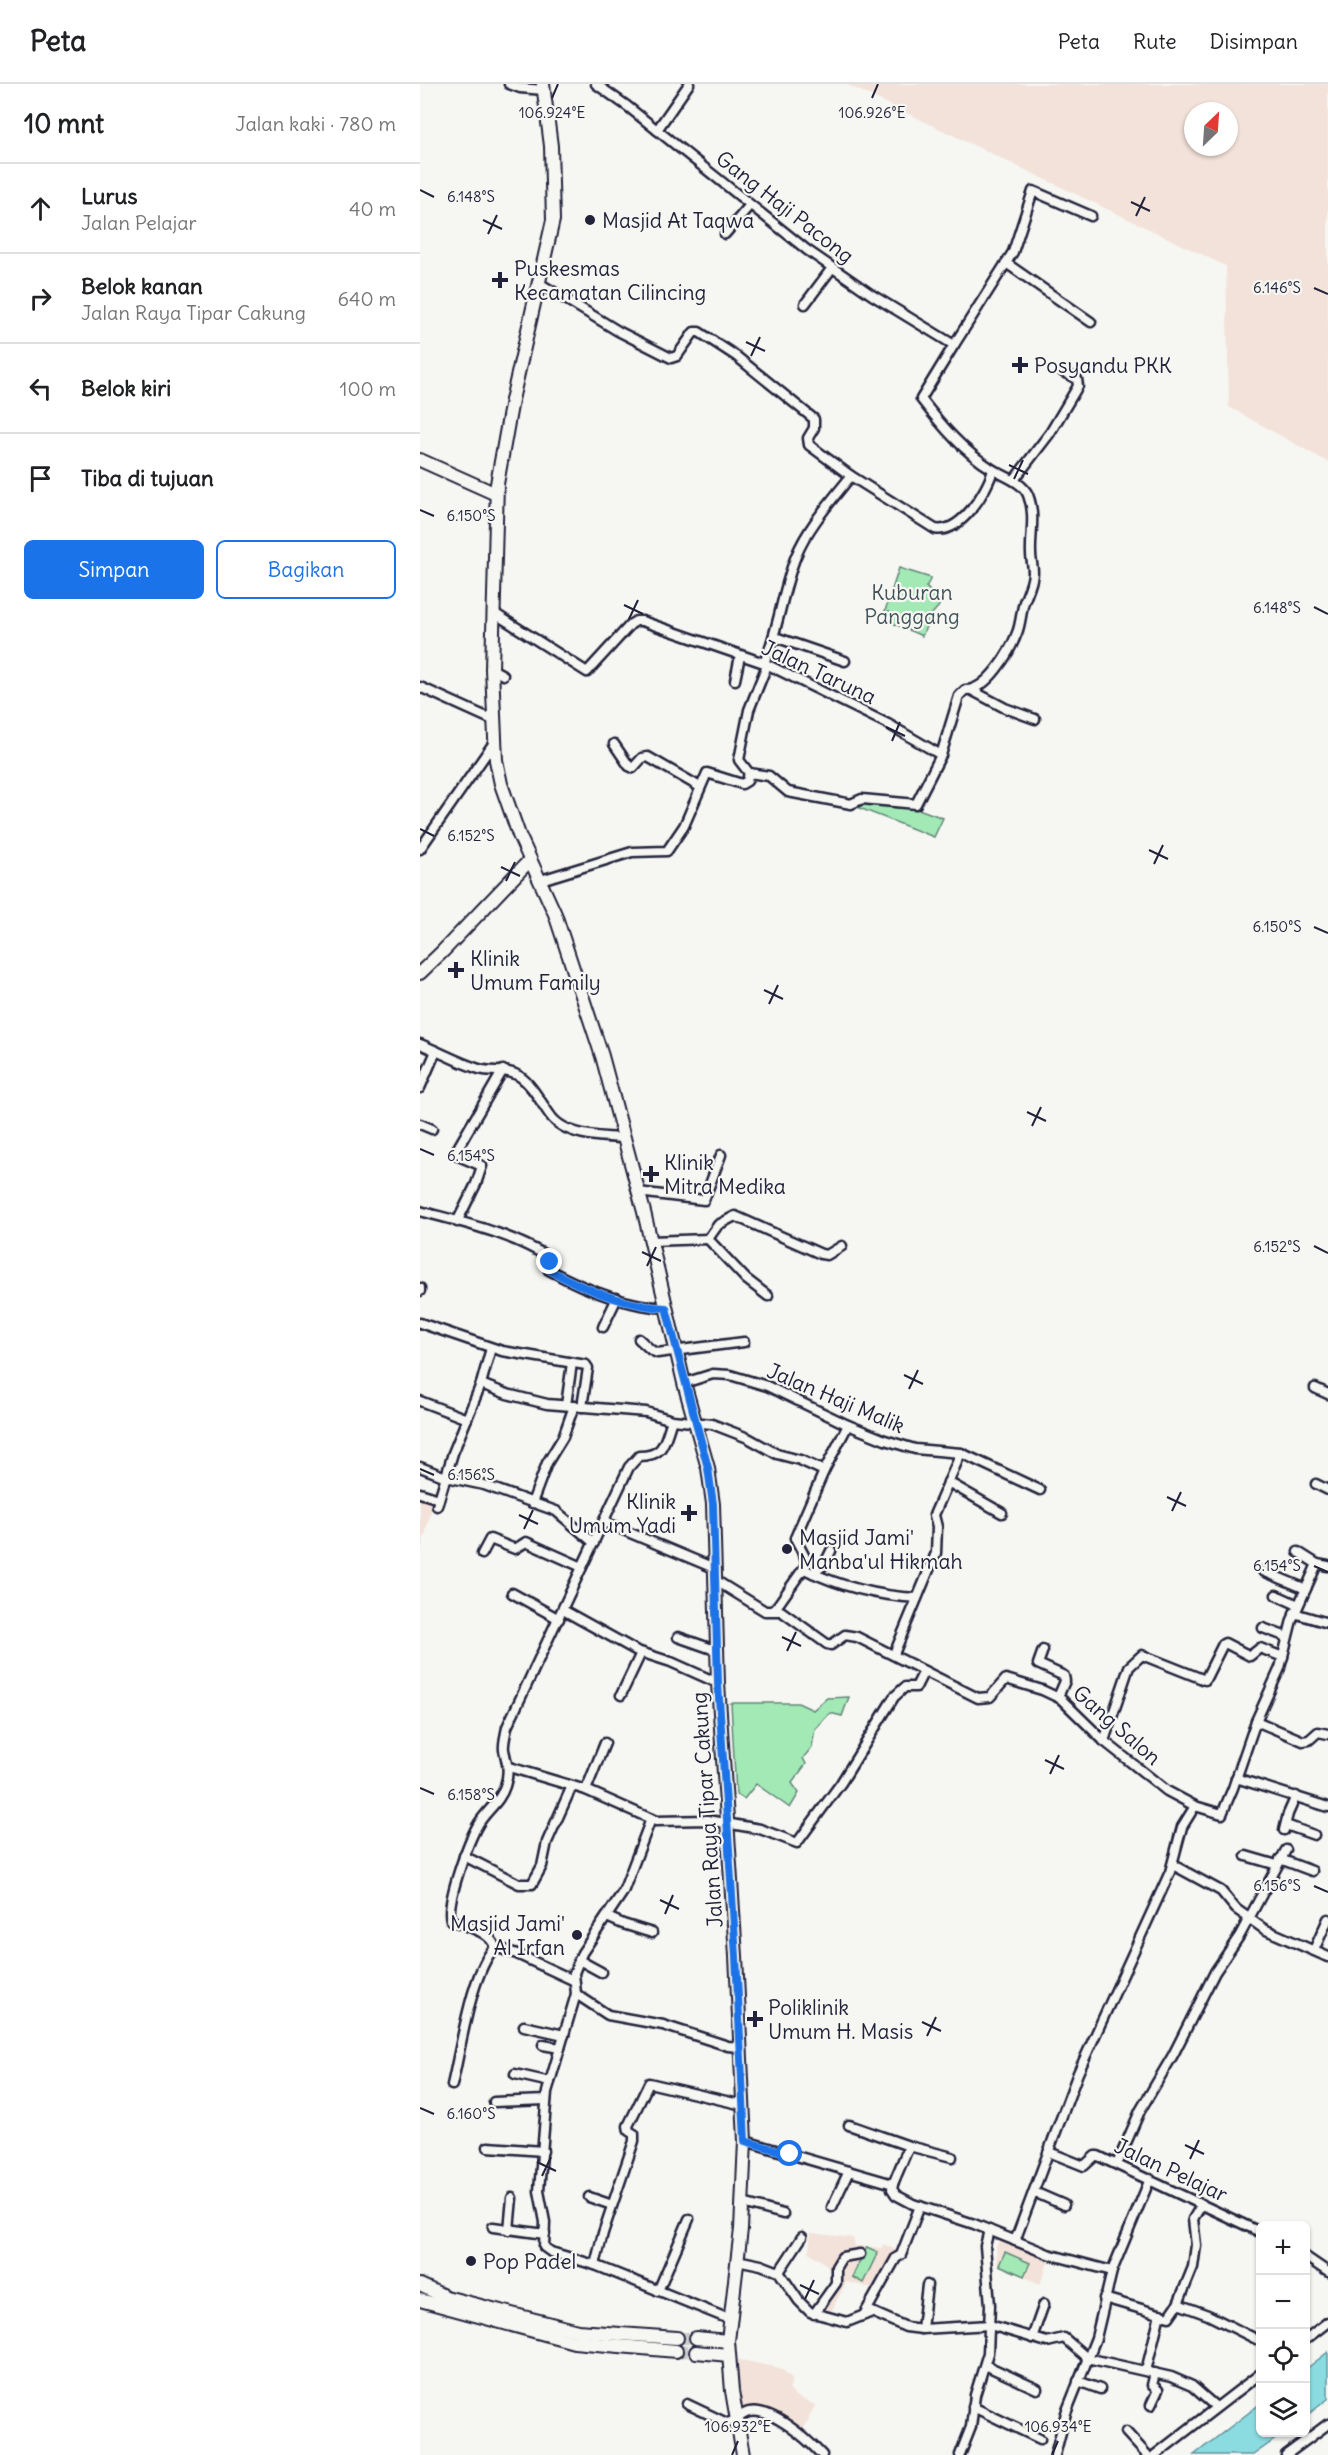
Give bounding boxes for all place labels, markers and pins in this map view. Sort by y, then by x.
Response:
place label: Masjid At Taqwa [602,207,754,234]
marker: Masjid At Taqwa [583,213,597,227]
place label: Puskesmas Kecamatan Cilincing [514,255,706,306]
marker: Puskesmas Kecamatan Cilincing [491,271,509,289]
place label: Posyandu PKK [1034,352,1172,379]
marker: Posyandu PKK [1011,356,1029,374]
place label: Klinik Umum Family [470,945,601,996]
marker: Klinik Umum Family [447,961,465,979]
place label: Klinik Mitra Medika [664,1149,786,1200]
marker: Klinik Mitra Medika [642,1165,660,1183]
place label: Klinik Umum Yadi [569,1488,676,1539]
marker: Klinik Umum Yadi [680,1504,698,1522]
place label: Masjid Jami' Manba'ul Hikmah [799,1524,963,1575]
marker: Masjid Jami' Manba'ul Hikmah [780,1542,794,1556]
place label: Masjid Jami' Al Irfan [450,1910,565,1961]
marker: Masjid Jami' Al Irfan [570,1928,584,1942]
place label: Poliklinik Umum H. Masis [768,1994,913,2045]
marker: Poliklinik Umum H. Masis [746,2010,764,2028]
place label: Pop Padel [483,2248,576,2275]
marker: Pop Padel [464,2254,478,2268]

